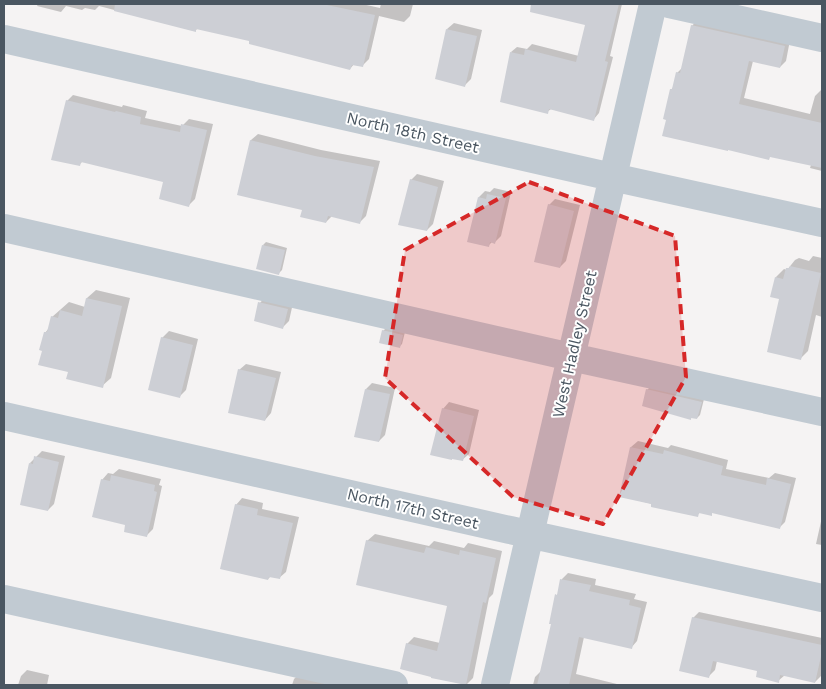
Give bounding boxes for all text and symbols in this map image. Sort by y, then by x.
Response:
street label: North 18th Street [345,108,481,157]
street label: West Hadley Street [548,268,601,420]
street label: North 17th Street [345,484,481,533]

